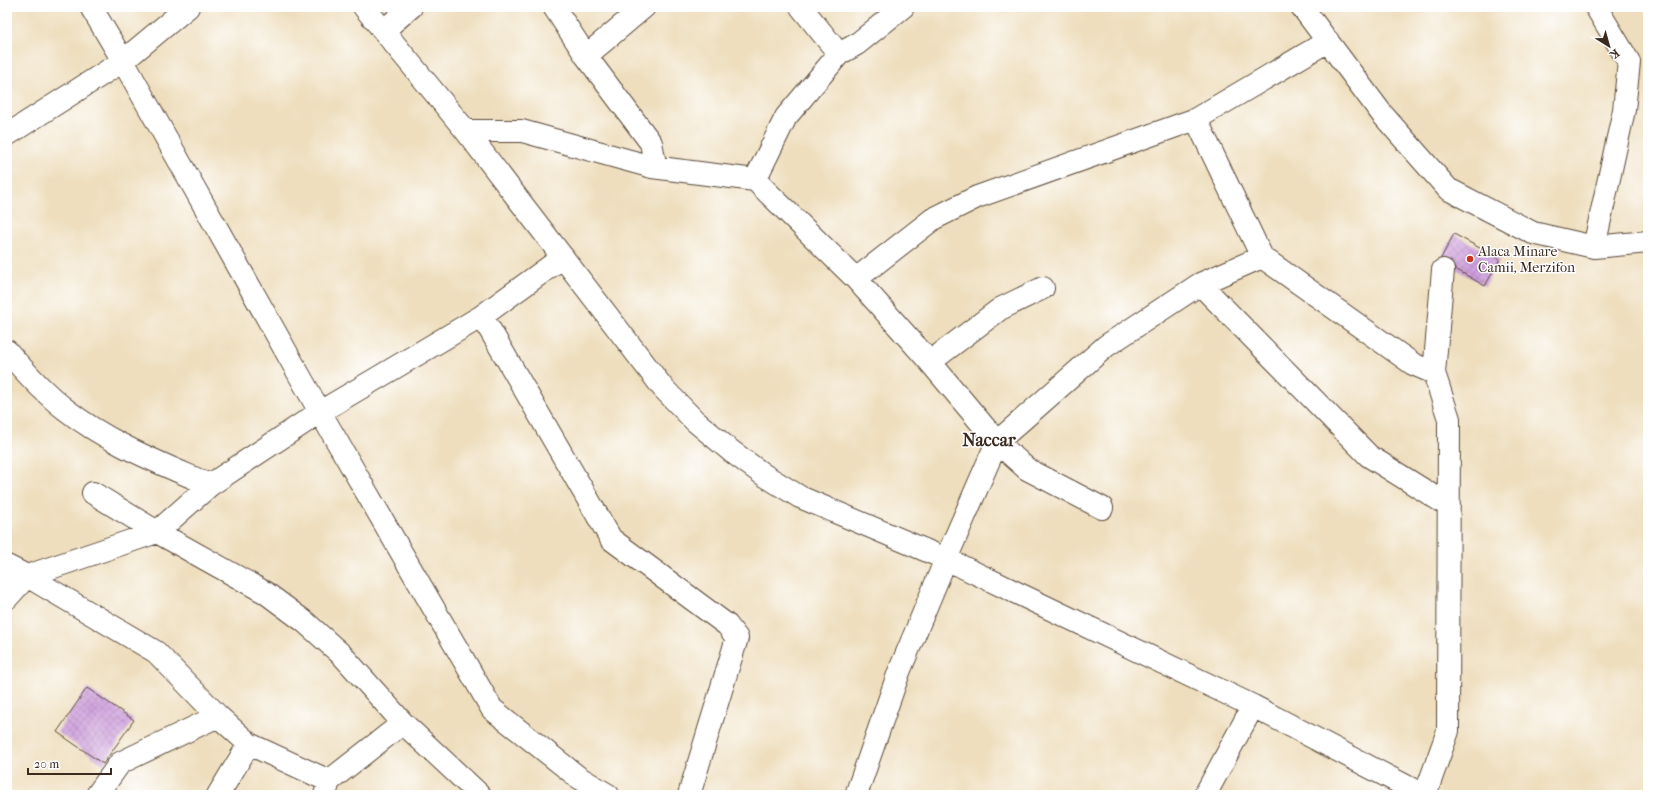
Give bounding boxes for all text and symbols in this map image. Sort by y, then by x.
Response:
north arrow [1589,26,1629,66]
text: K [1607,46,1622,62]
place label: Alaca Minare Camii, Merzifon [1477,243,1575,276]
marker: Alaca Minare Camii, Merzifon [1465,254,1475,264]
district label: Naccar [962,430,1016,451]
scale bar [28,750,111,776]
text: 20 m [34,757,59,771]

